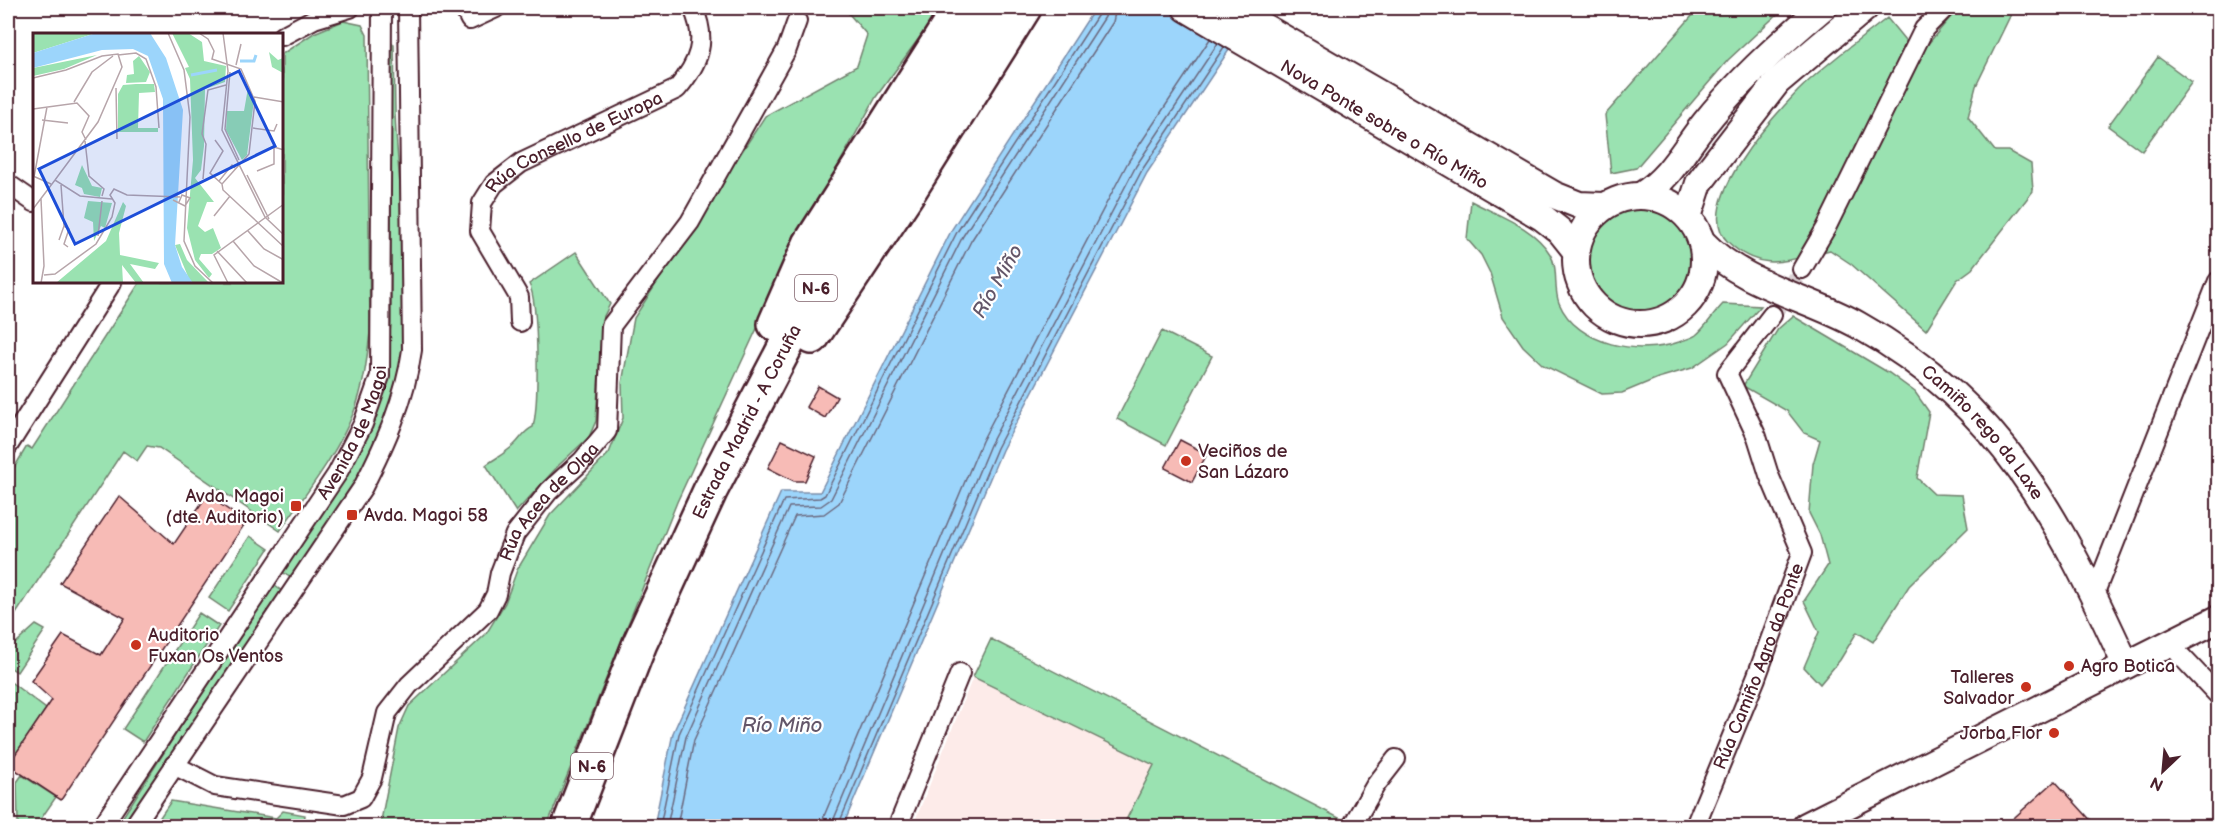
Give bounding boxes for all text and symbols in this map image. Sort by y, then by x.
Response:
inset map [33,33,284,284]
street label: Nova Ponte sobre o Río Miño [1276,56,1492,194]
street label: Rúa Consello de Europa [481,87,666,197]
water label: Río Miño [967,241,1028,322]
road number: N-6 [795,275,837,301]
street label: Estrada Madrid - A Coruña [689,321,806,522]
street label: Camiño rego da Laxe [1917,361,2048,504]
street label: Avenida de Magoi [313,365,391,504]
street label: Rúa Acea de Olga [496,439,604,564]
place label: Veciños de San Lázaro [1198,441,1289,483]
marker: Veciños de San Lázaro [1179,454,1193,468]
place label: Avda. Magoi (dte. Auditorio) [166,486,284,528]
marker: Avda. Magoi (dte. Auditorio) [289,499,303,513]
place label: Avda. Magoi 58 [364,505,488,526]
marker: Avda. Magoi 58 [345,508,359,522]
street label: Rúa Camiño Agro da Ponte [1709,560,1808,773]
place label: Auditorio Fuxan Os Ventos [148,625,283,667]
marker: Auditorio Fuxan Os Ventos [129,638,143,652]
place label: Agro Botica [2081,656,2175,677]
marker: Agro Botica [2062,659,2076,673]
place label: Talleres Salvador [1943,667,2014,709]
marker: Talleres Salvador [2019,680,2033,694]
water label: Río Miño [742,714,822,738]
place label: Jorba Flor [1960,723,2042,744]
marker: Jorba Flor [2047,726,2061,740]
north arrow [2133,741,2193,801]
road number: N-6 [571,753,613,779]
text: N [2148,772,2167,794]

